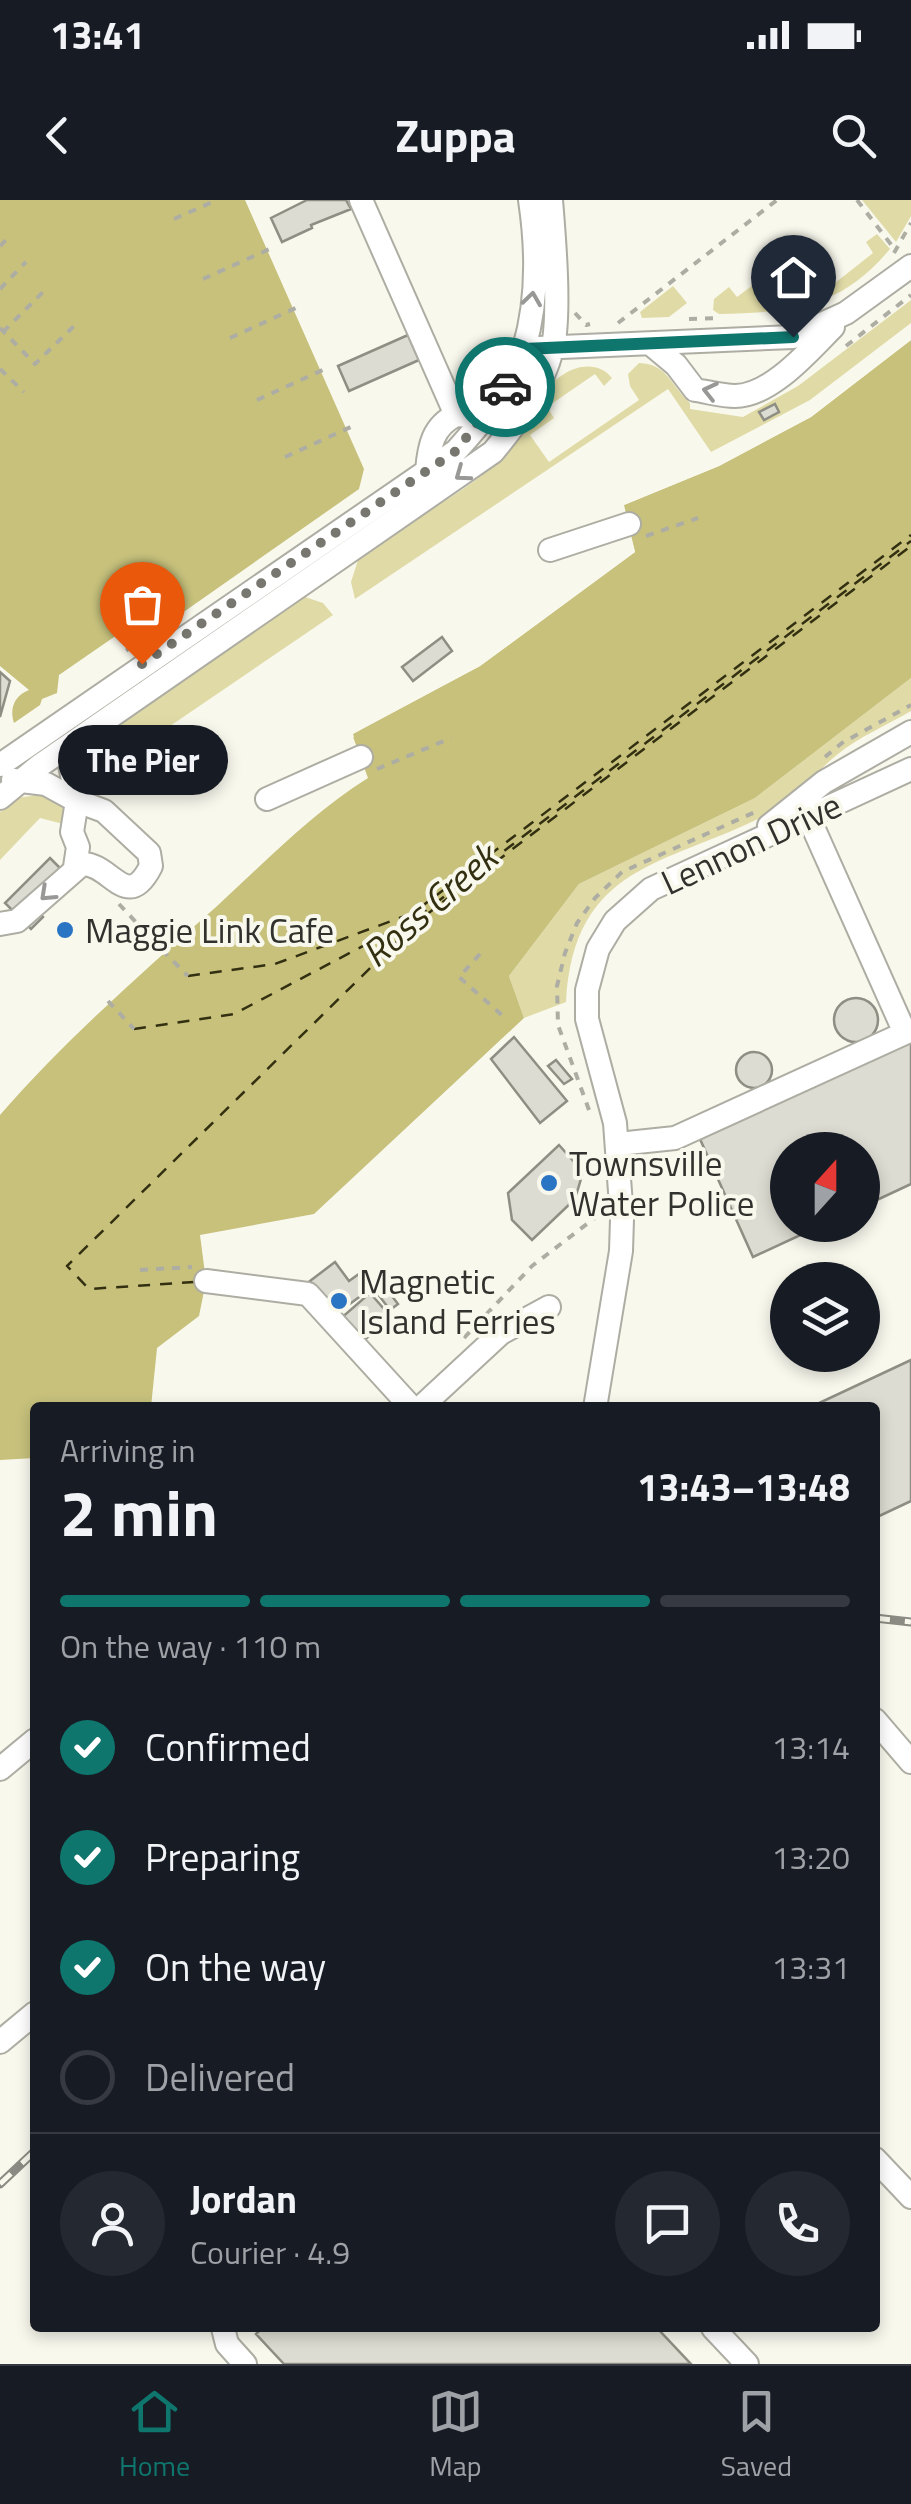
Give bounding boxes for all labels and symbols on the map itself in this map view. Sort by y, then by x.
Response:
pin [751,235,836,338]
one-way arrow [520,291,541,307]
courier [455,337,555,437]
one-way arrow [701,382,718,403]
one-way arrow [455,463,473,480]
pin [100,562,185,665]
callout: The Pier [57,724,227,794]
street label: Lennon Drive [652,778,850,908]
water label: Ross Creek [348,827,513,981]
one-way arrow [40,882,59,900]
place label: Maggie Link Cafe [85,903,334,957]
marker: Maggie Link Cafe [54,919,76,941]
north arrow [770,1132,880,1242]
place label: Townsville Water Police [569,1136,754,1230]
marker: Townsville Water Police [538,1172,560,1194]
place label: Magnetic Island Ferries [359,1254,556,1348]
marker: Magnetic Island Ferries [328,1290,350,1312]

